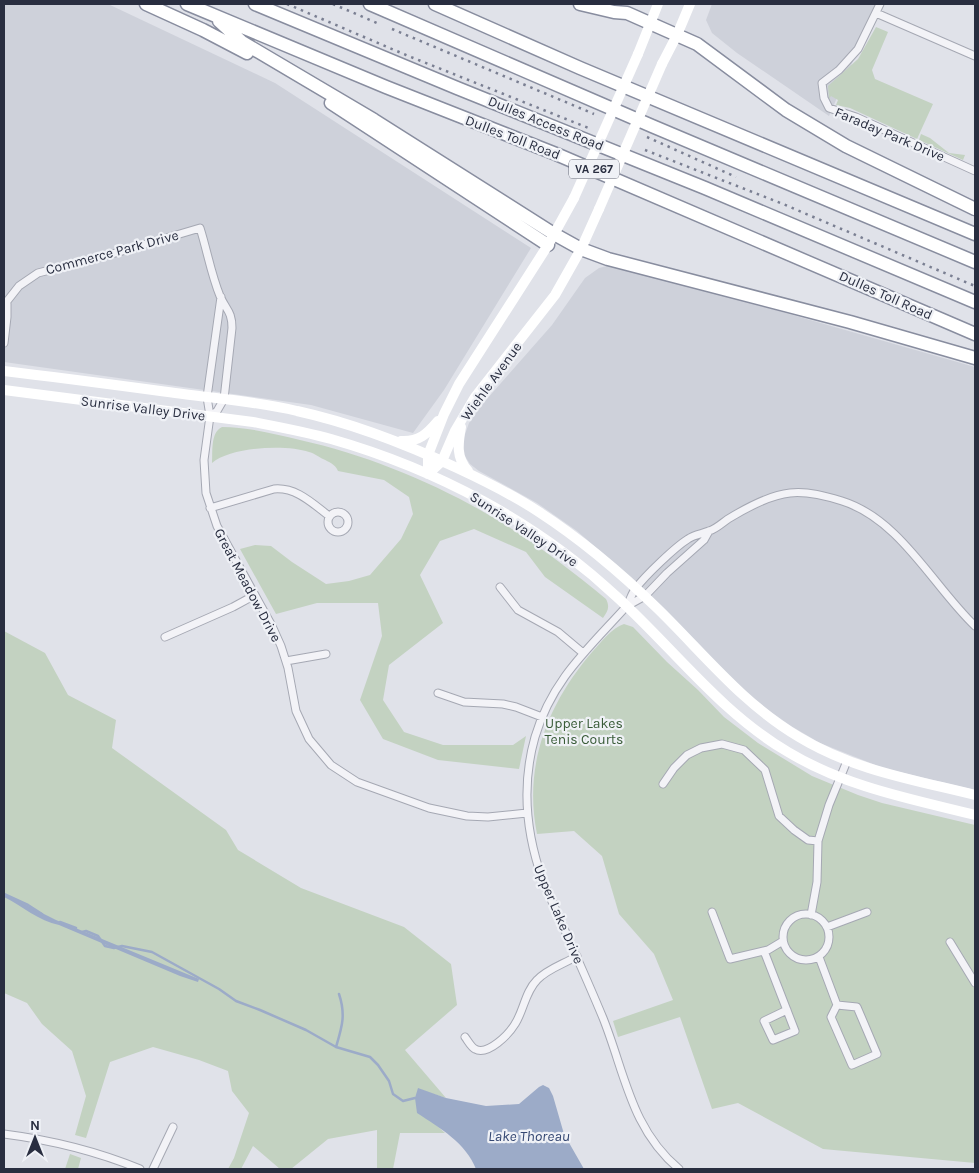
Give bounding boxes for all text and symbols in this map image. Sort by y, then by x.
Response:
street label: Dulles Access Road [485,92,606,154]
street label: Faraday Park Drive [832,104,947,165]
street label: Dulles Toll Road [463,112,563,163]
road number: VA 267 [569,160,619,178]
street label: Commerce Park Drive [44,227,180,278]
street label: Dulles Toll Road [836,267,935,324]
street label: Wiehle Avenue [457,339,526,424]
street label: Sunrise Valley Drive [80,392,206,425]
street label: Sunrise Valley Drive [467,488,581,571]
street label: Great Meadow Drive [210,525,285,645]
park label: Upper Lakes Tenis Courts [545,715,623,748]
street label: Upper Lake Drive [530,862,587,967]
north arrow [10,1113,60,1163]
text: N [30,1117,40,1134]
water label: Lake Thoreau [488,1127,570,1145]

